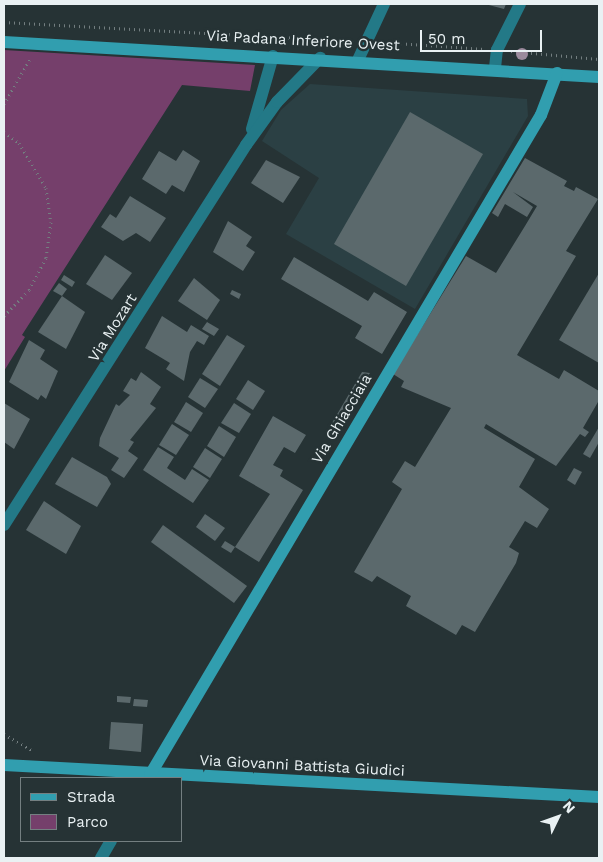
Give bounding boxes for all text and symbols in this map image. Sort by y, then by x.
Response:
scale bar [423,20,546,52]
street label: Via Padana Inferiore Ovest [206,27,400,55]
text: 50 m [428,30,465,48]
street label: Via Mozart [85,290,141,366]
street label: Via Ghiacciaia [308,371,376,467]
street label: Via Giovanni Battista Giudici [199,752,405,780]
legend [20,777,182,842]
text: Strada [67,788,115,806]
north arrow [533,792,583,842]
text: N [560,798,579,816]
text: Parco [67,813,108,831]

